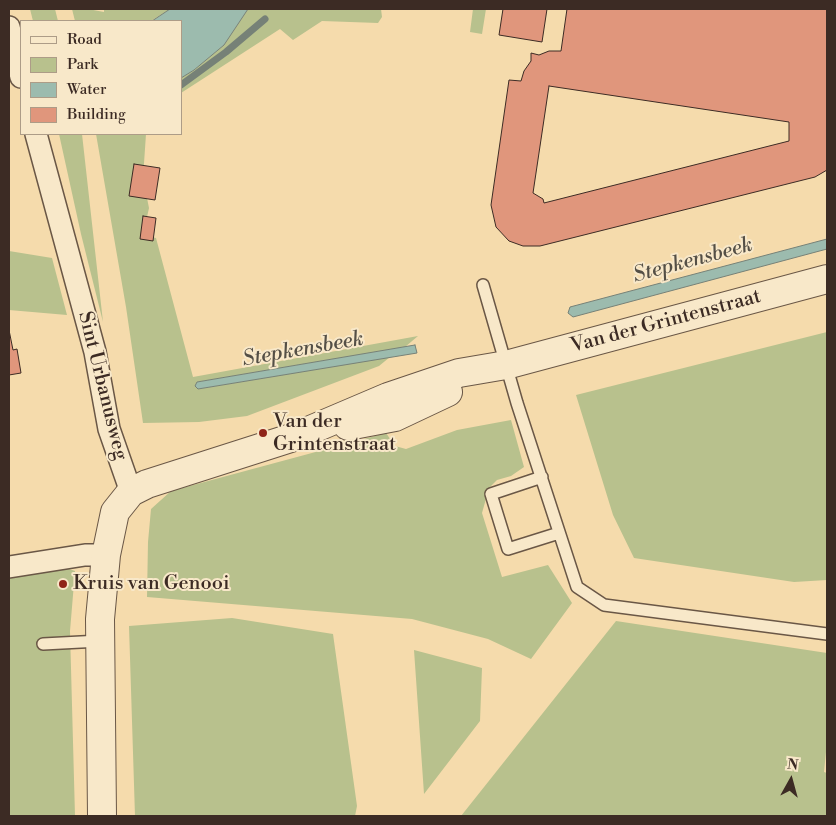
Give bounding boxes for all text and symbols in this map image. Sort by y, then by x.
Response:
legend [20,20,182,135]
text: Road [67,30,102,49]
text: Park [67,55,98,74]
text: Water [67,80,106,99]
text: Building [67,105,126,124]
water label: Stepkensbeek [631,233,755,289]
street label: Van der Grintenstraat [568,285,764,359]
street label: Sint Urbanusweg [72,309,132,463]
water label: Stepkensbeek [240,327,366,373]
place label: Van der Grintenstraat [273,410,396,457]
marker: Van der Grintenstraat [257,427,269,439]
place label: Kruis van Genooi [73,572,230,596]
marker: Kruis van Genooi [57,578,69,590]
north arrow [766,755,816,805]
text: N [786,756,799,775]

